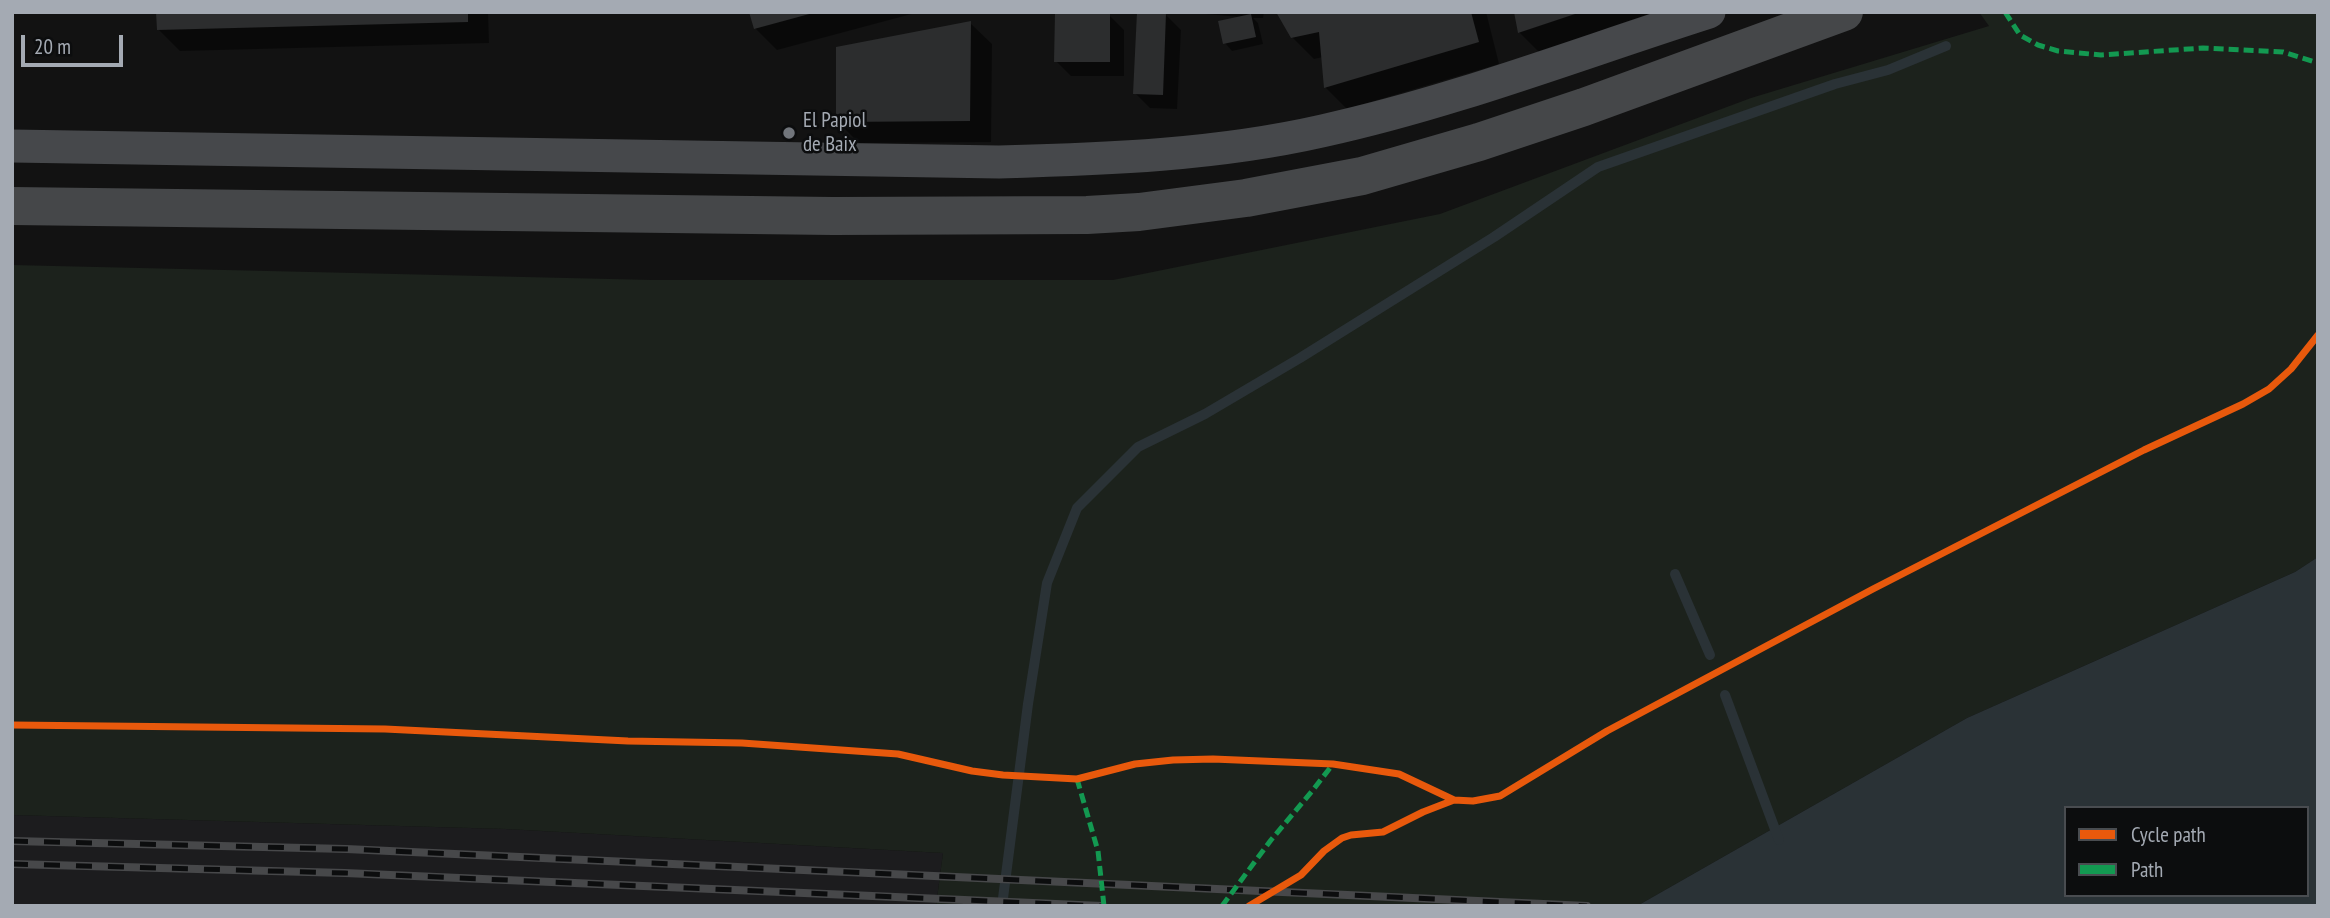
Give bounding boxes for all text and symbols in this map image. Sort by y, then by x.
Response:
scale bar [24,21,126,65]
text: 20 m [34,33,71,60]
place label: El Papiol de Baix [803,108,866,158]
marker: El Papiol de Baix [781,125,797,141]
legend [2064,806,2309,897]
text: Cycle path [2131,821,2206,848]
text: Path [2131,856,2163,883]

